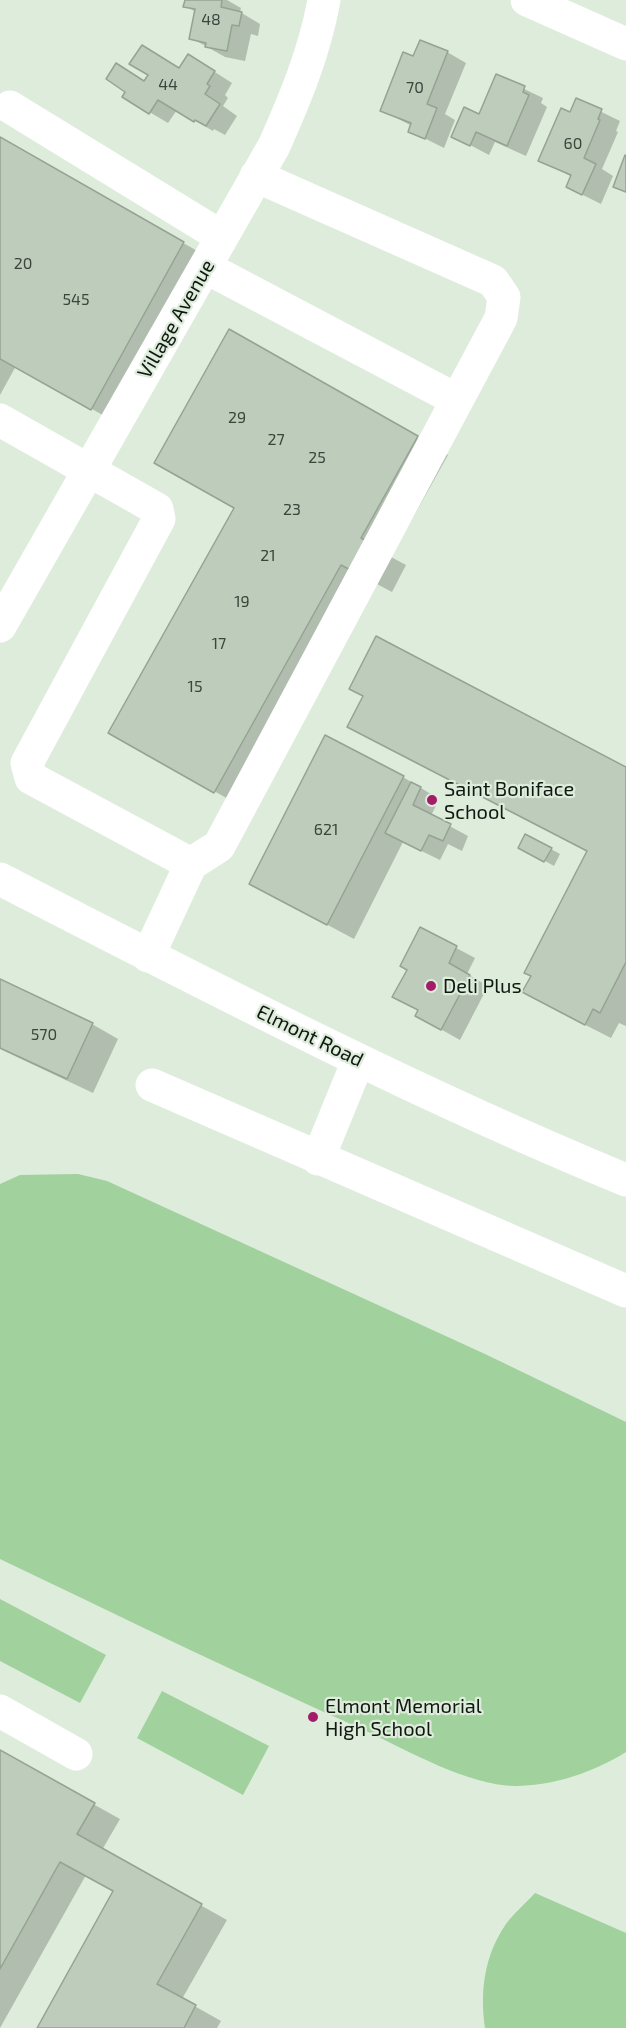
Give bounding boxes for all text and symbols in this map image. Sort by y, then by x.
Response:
house number: 48 [201,10,221,30]
house number: 44 [158,75,178,95]
house number: 70 [406,78,424,98]
house number: 60 [564,134,582,154]
house number: 20 [14,254,32,274]
street label: Village Avenue [132,255,220,383]
house number: 545 [63,290,89,310]
house number: 29 [228,408,246,428]
house number: 27 [267,430,285,450]
house number: 25 [308,448,326,468]
house number: 23 [283,500,301,520]
house number: 21 [260,546,276,566]
house number: 19 [234,592,250,612]
house number: 17 [212,634,226,654]
house number: 15 [188,677,202,697]
place label: Saint Boniface School [444,777,574,824]
marker: Saint Boniface School [425,793,439,807]
house number: 621 [314,820,338,840]
place label: Deli Plus [443,974,522,998]
marker: Deli Plus [424,979,438,993]
street label: Elmont Road [253,1000,367,1072]
house number: 570 [31,1025,57,1045]
place label: Elmont Memorial High School [325,1694,482,1741]
marker: Elmont Memorial High School [306,1710,320,1724]

